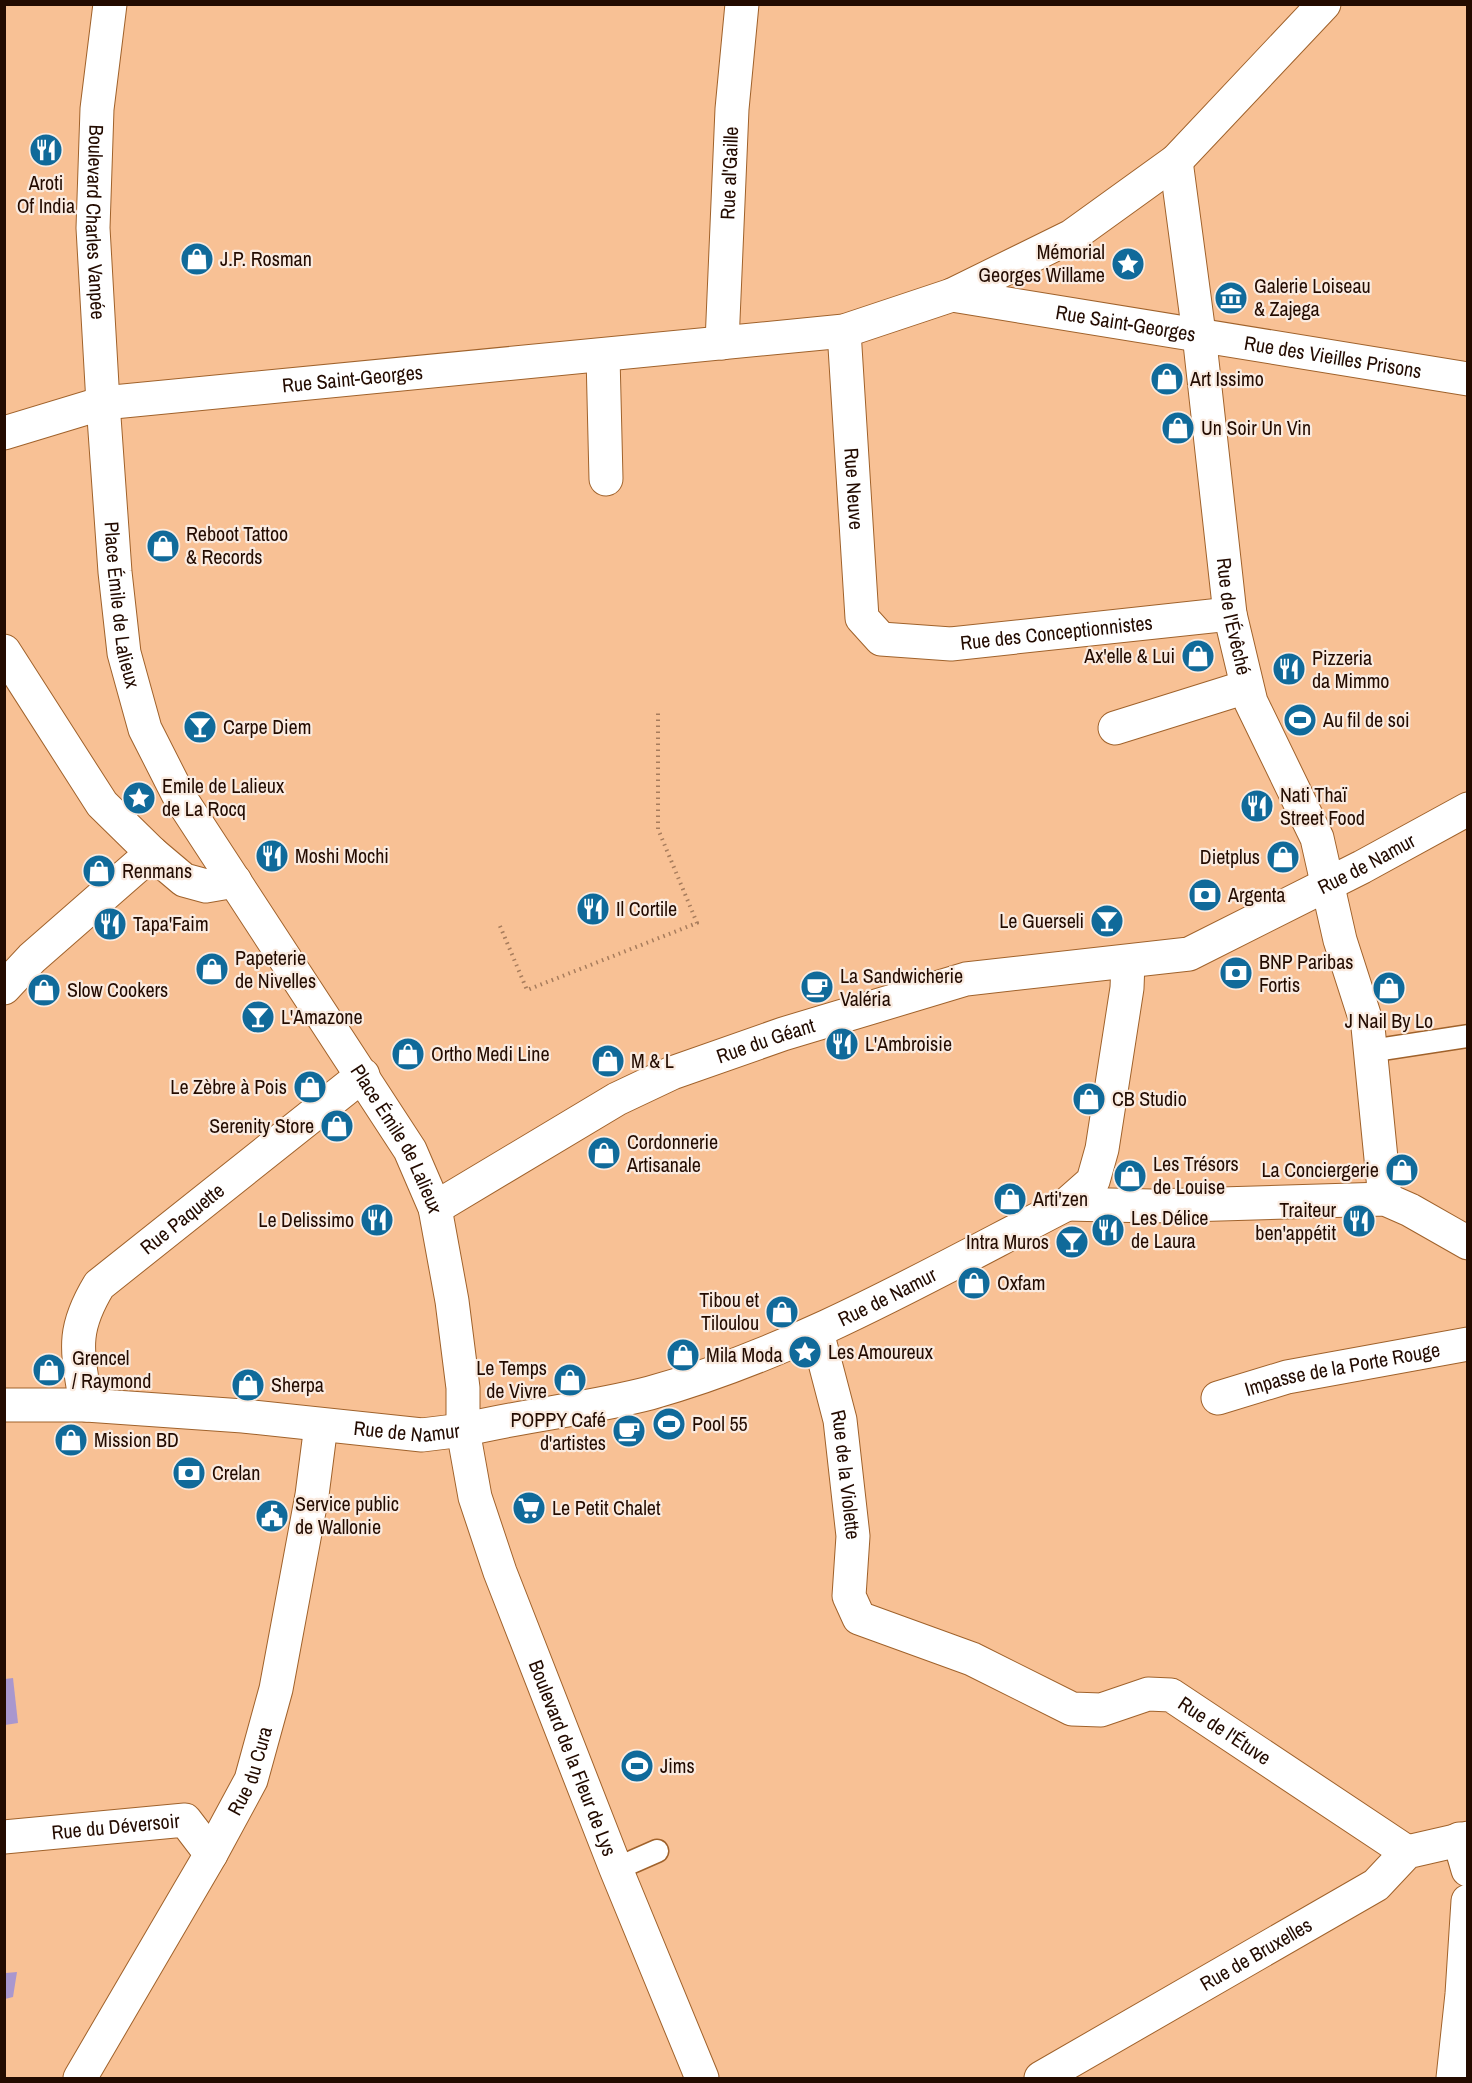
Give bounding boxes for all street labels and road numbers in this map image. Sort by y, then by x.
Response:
street label: Boulevard Charles Vanpée [80,124,112,320]
street label: Rue al'Gaille [713,126,744,220]
street label: Rue Saint-Georges [1054,298,1198,347]
street label: Rue des Vieilles Prisons [1242,329,1424,384]
street label: Rue Saint-Georges [281,358,424,399]
street label: Rue Neuve [838,447,870,530]
street label: Place Émile de Lalieux [98,521,147,692]
street label: Rue de l'Évêché [1211,556,1258,678]
street label: Rue des Conceptionnistes [959,608,1154,656]
street label: Rue de Namur [1313,826,1420,900]
street label: Rue du Géant [713,1011,818,1069]
street label: Place Émile de Lalieux [345,1059,450,1216]
street label: Rue Paquette [134,1177,230,1260]
street label: Rue de Namur [833,1260,941,1332]
street label: Impasse de la Porte Rouge [1241,1335,1442,1402]
street label: Rue de la Violette [825,1407,867,1541]
street label: Rue de Namur [352,1414,462,1448]
street label: Boulevard de la Fleur de Lys [523,1656,624,1860]
street label: Rue de l'Étuve [1173,1690,1277,1771]
street label: Rue du Cura [221,1723,278,1820]
street label: Rue du Déversoir [50,1807,181,1845]
street label: Rue de Bruxelles [1195,1911,1317,1997]

